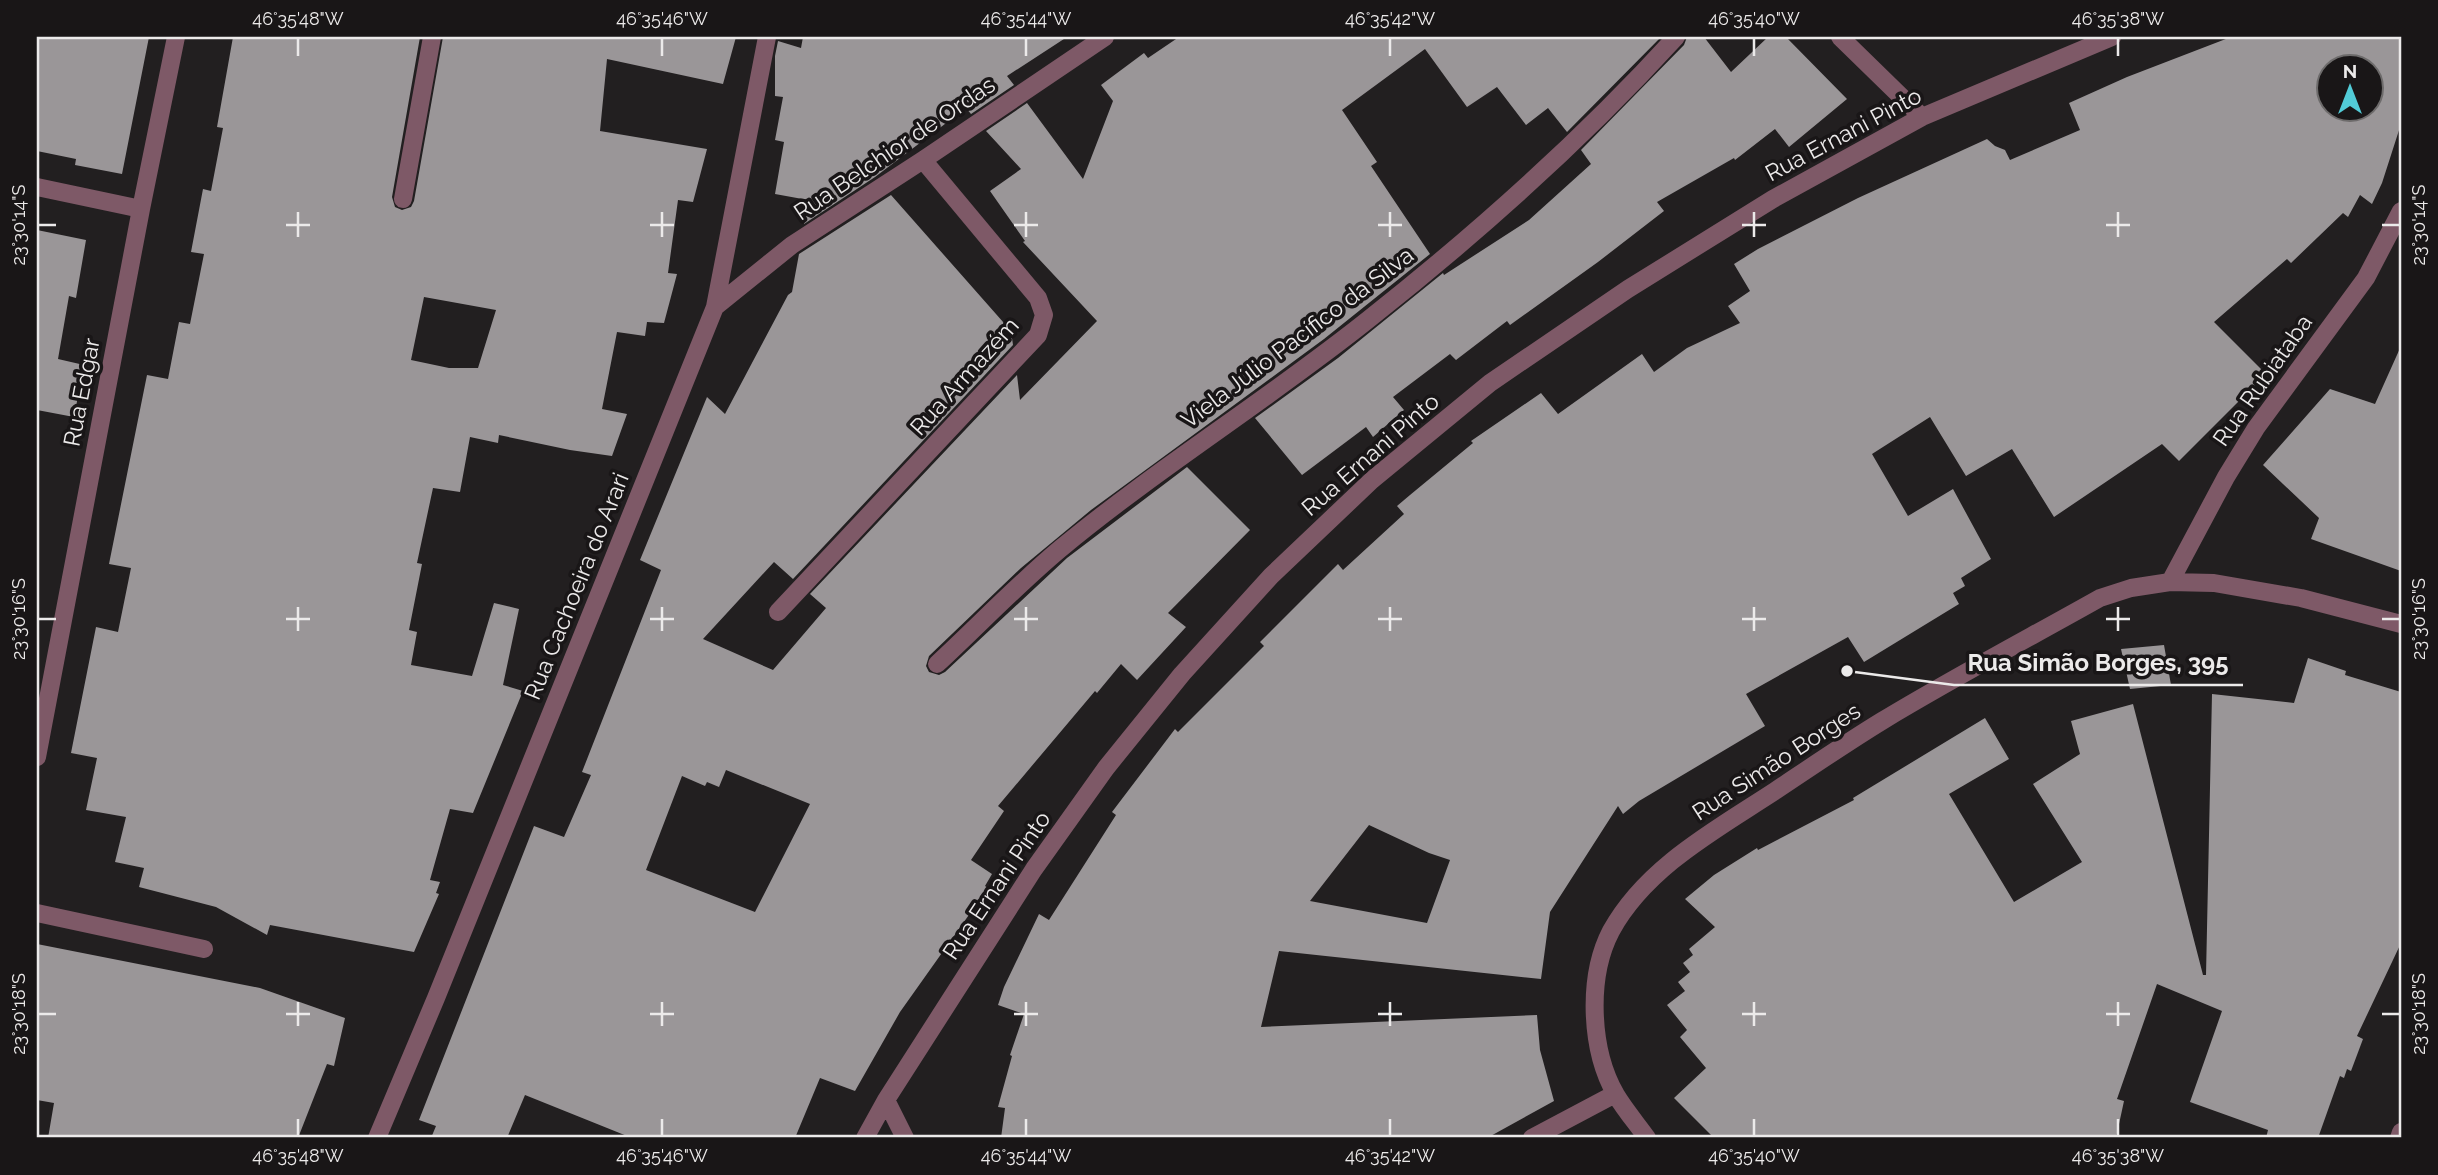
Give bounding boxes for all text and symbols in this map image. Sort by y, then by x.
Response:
text: 46°35'48"W [252,8,344,29]
text: 46°35'46"W [616,8,708,29]
text: 46°35'44"W [981,8,1071,29]
text: 46°35'42"W [1345,8,1435,29]
text: 46°35'40"W [1708,8,1800,29]
text: 46°35'38"W [2072,8,2164,29]
north arrow [2316,52,2386,122]
text: N [2343,60,2357,82]
street label: Rua Belchior de Ordas [788,71,1000,225]
street label: Rua Ernani Pinto [1760,81,1926,187]
text: 23°30'14"S [8,185,29,265]
text: 23°30'14"S [2408,185,2429,265]
street label: Viela Júlio Pacífico da Silva [1176,241,1418,433]
street label: Rua Rubiataba [2207,309,2317,451]
street label: Rua Armazém [904,312,1024,440]
street label: Rua Edgar [57,336,105,448]
street label: Rua Ernani Pinto [1296,387,1444,521]
street label: Rua Cachoeira do Arari [518,469,634,703]
text: 23°30'16"S [8,578,29,660]
text: 23°30'16"S [2408,578,2429,660]
callout: Rua Simão Borges, 395 [1954,640,2243,685]
text: Rua Simão Borges, 395 [1967,648,2229,677]
street label: Rua Simão Borges [1687,697,1865,825]
street label: Rua Ernani Pinto [936,806,1056,964]
text: 23°30'18"S [8,973,29,1055]
text: 23°30'18"S [2408,973,2429,1055]
text: 46°35'48"W [252,1145,344,1166]
text: 46°35'46"W [616,1145,708,1166]
text: 46°35'44"W [981,1145,1071,1166]
text: 46°35'42"W [1345,1145,1435,1166]
text: 46°35'40"W [1708,1145,1800,1166]
text: 46°35'38"W [2072,1145,2164,1166]

